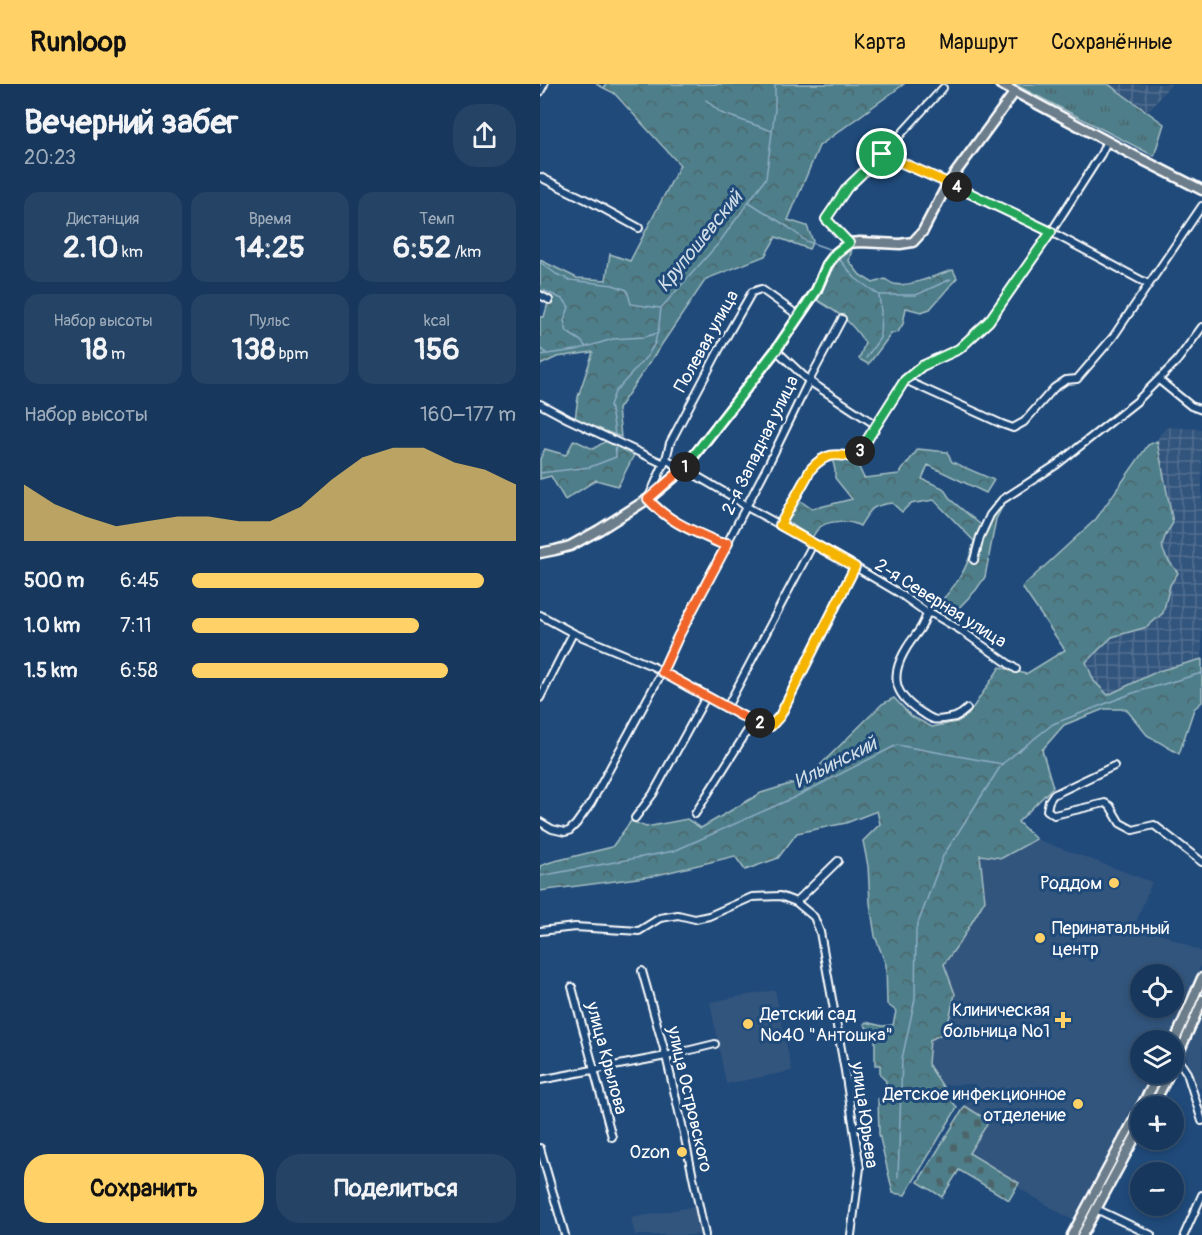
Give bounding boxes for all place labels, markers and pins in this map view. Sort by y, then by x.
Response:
pin [856,128,907,179]
pin: 4 [942,172,972,202]
pin: 3 [845,436,875,466]
pin: 1 [670,452,700,482]
pin: 2 [745,708,775,738]
place label: Роддом [1040,872,1102,895]
marker: Роддом [1107,876,1121,890]
place label: Перинатальный центр [1052,917,1170,961]
marker: Перинатальный центр [1033,931,1047,945]
place label: Клиническая больница №1 [943,999,1050,1043]
place label: Детский сад №40 "Антошка" [759,1003,893,1047]
marker: Клиническая больница №1 [1054,1011,1072,1029]
marker: Детский сад №40 "Антошка" [741,1017,755,1031]
place label: Детское инфекционное отделение [882,1083,1066,1127]
marker: Детское инфекционное отделение [1071,1097,1085,1111]
place label: Ozon [630,1141,670,1164]
marker: Ozon [675,1145,689,1159]

